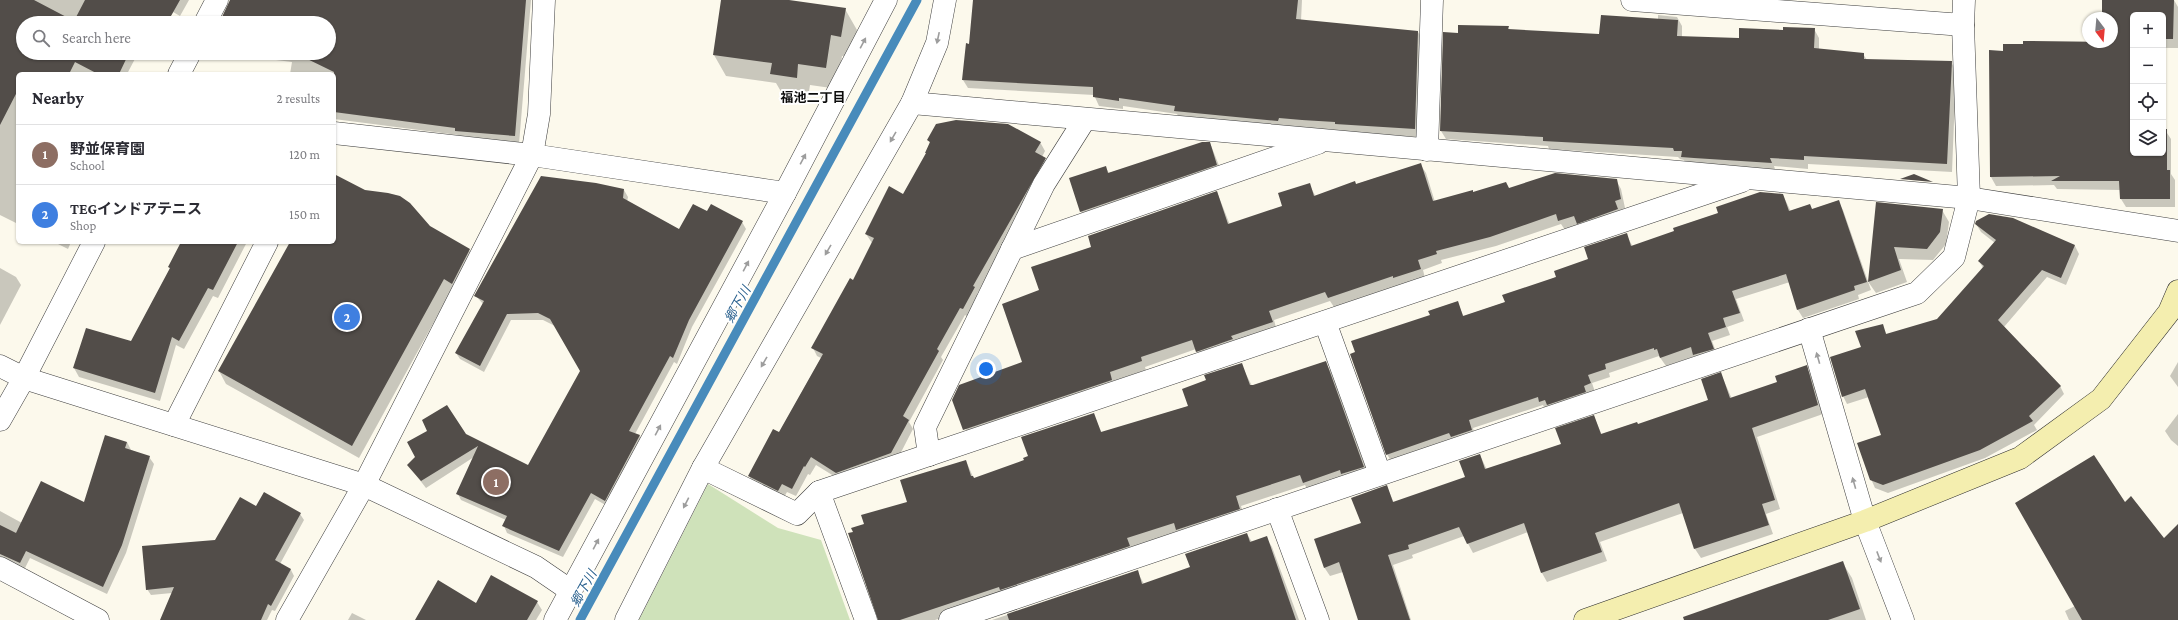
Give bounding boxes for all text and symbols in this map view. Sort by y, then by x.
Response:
north arrow [2082,12,2118,48]
map controls [2130,12,2166,156]
button: + [2130,12,2166,48]
search box [16,16,336,60]
icon: search [30,27,52,49]
text: Search here [62,30,131,46]
one-way arrow [934,32,940,44]
one-way arrow [860,38,867,49]
button: − [2130,48,2166,84]
button: locate [2130,84,2166,120]
text: Nearby [32,89,84,108]
district label: 福池二丁目 [780,90,846,105]
text: 2 results [277,91,320,106]
button: layers [2130,120,2166,156]
one-way arrow [889,131,896,143]
text: 野並保育園 [70,141,145,157]
text: 1 [43,147,47,162]
text: 120 m [289,147,320,162]
one-way arrow [800,153,806,164]
text: School [70,158,105,173]
text: TEGインドアテニス [70,201,202,217]
text: 2 [42,207,48,222]
text: 150 m [289,207,320,222]
text: Shop [70,218,96,233]
one-way arrow [825,244,832,255]
one-way arrow [742,260,749,272]
water label: 郷下川 [721,282,754,325]
pin: 2 [334,302,360,332]
one-way arrow [1815,352,1821,364]
one-way arrow [760,357,767,368]
your location [976,359,996,379]
one-way arrow [654,424,661,436]
pin: 1 [483,467,509,497]
one-way arrow [1851,477,1857,489]
one-way arrow [683,497,689,508]
one-way arrow [593,538,599,550]
one-way arrow [1877,551,1883,563]
water label: 郷下川 [567,566,600,609]

